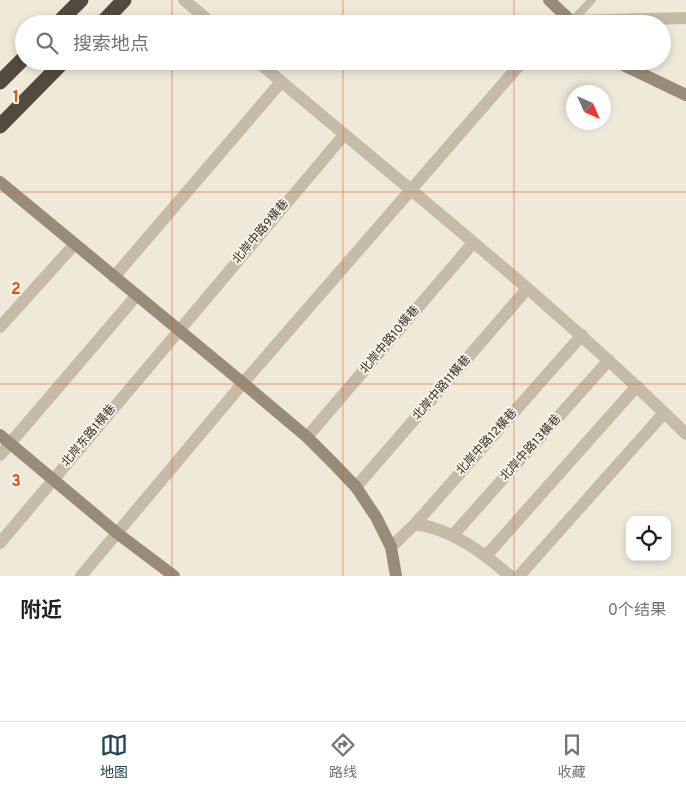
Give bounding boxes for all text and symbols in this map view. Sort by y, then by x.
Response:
search box [15,15,671,70]
icon: search [33,29,61,57]
text: 搜索地点 [73,33,149,57]
north arrow [566,85,611,130]
text: 1 [13,88,19,108]
street label: 北岸中路9橫巷 [229,197,293,267]
text: 2 [11,280,21,300]
street label: 北岸中路10橫巷 [357,303,423,377]
street label: 北岸中路11橫巷 [409,352,475,424]
street label: 北岸东路1横巷 [58,402,120,470]
street label: 北岸中路12橫巷 [453,405,521,479]
street label: 北岸中路13橫巷 [497,412,565,484]
text: 3 [11,472,21,492]
map controls [626,516,671,561]
button: locate [626,516,671,561]
text: 附近 [20,598,62,625]
text: 0个结果 [608,601,666,621]
tab: 地图 [100,731,128,782]
tab: 路线 [329,731,357,782]
tab: 收藏 [558,731,586,782]

